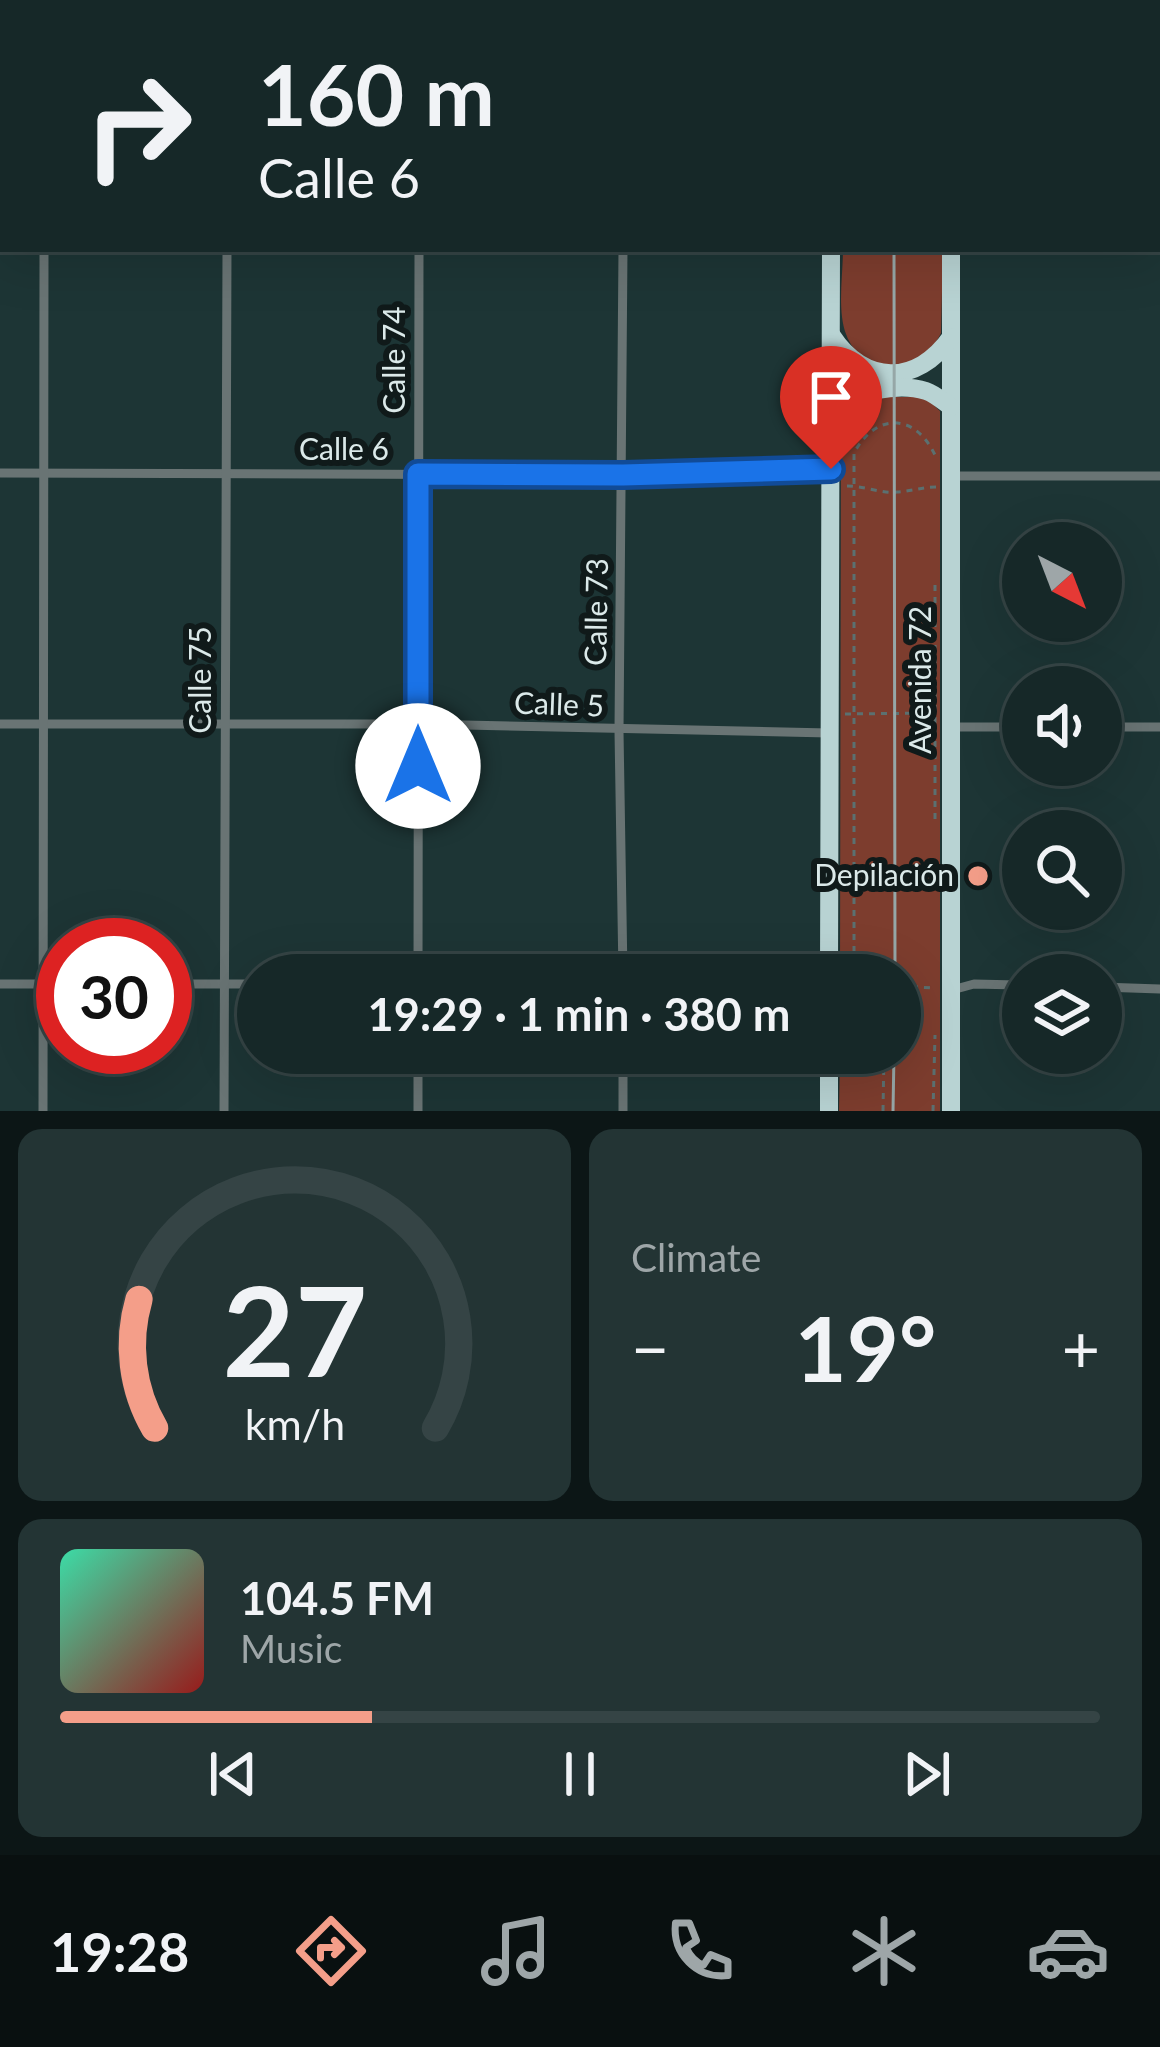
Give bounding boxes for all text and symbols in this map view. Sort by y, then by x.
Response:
text: 160 m [258,43,495,144]
icon: right [60,48,216,204]
text: Calle 6 [258,145,420,210]
street label: Calle 74 [375,306,411,414]
pin [780,346,882,469]
icon: arrive [798,364,864,430]
street label: Calle 6 [299,430,389,466]
north arrow [1002,522,1122,642]
map controls [1002,522,1122,1074]
street label: Calle 73 [576,558,614,666]
street label: Avenida 72 [901,606,937,754]
street label: Calle 75 [181,626,217,734]
button: sound [1002,666,1122,786]
street label: Calle 5 [513,683,605,723]
position arrow [355,703,481,829]
button: search [1002,810,1122,930]
place label: Depilación [814,856,954,892]
marker: Depilación [965,863,991,889]
speed limit sign: 30 [36,918,192,1074]
button: layers [1002,954,1122,1074]
text: 19:29 · 1 min · 380 m [368,987,790,1041]
text: Climate [631,1234,761,1280]
text: 27 [222,1254,367,1404]
text: 19° [795,1293,936,1401]
text: − [631,1308,669,1387]
text: + [1062,1308,1100,1387]
text: km/h [244,1398,345,1449]
text: 104.5 FM [240,1571,434,1625]
text: Music [240,1625,342,1671]
icon: previous [200,1741,266,1807]
icon: pause [547,1741,613,1807]
icon: next [894,1741,960,1807]
icon: directions [289,1909,373,1993]
icon: music [474,1909,558,1993]
icon: phone [658,1909,742,1993]
icon: climate [842,1909,926,1993]
icon: car [1026,1909,1110,1993]
text: 19:28 [50,1919,189,1984]

